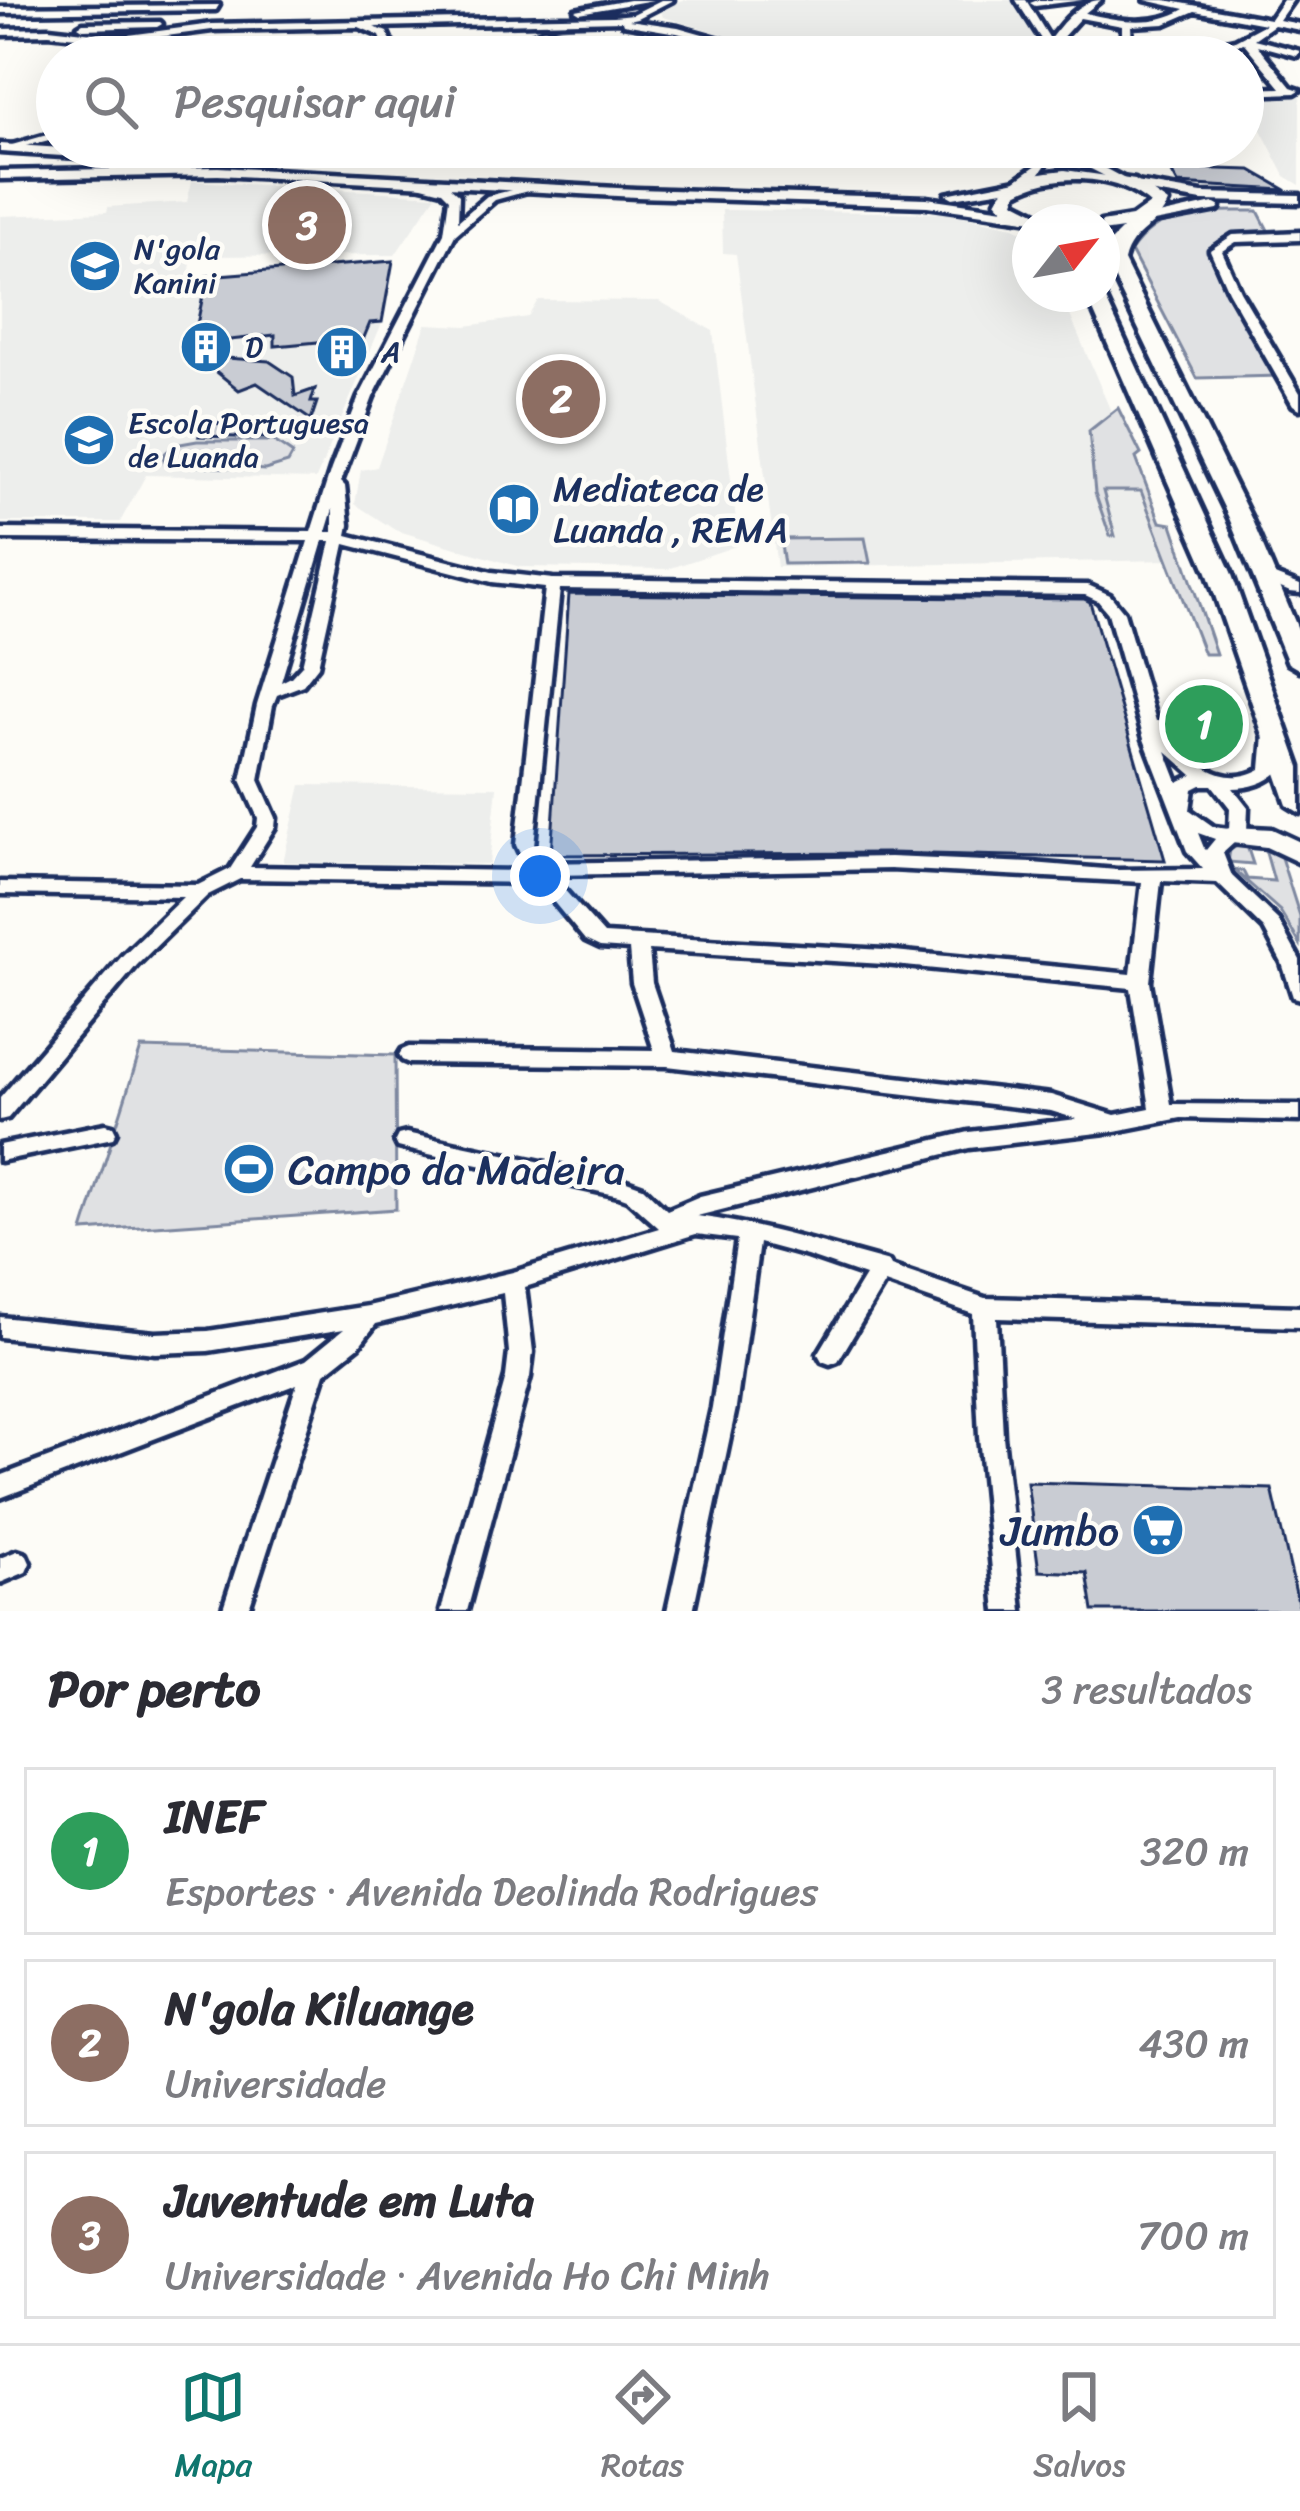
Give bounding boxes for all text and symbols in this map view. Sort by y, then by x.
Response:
search box [36,36,1264,168]
text: Pesquisar aqui [174,62,456,142]
icon: search [78,69,144,135]
pin: 3 [268,180,346,270]
north arrow [1012,204,1120,312]
place label: N'gola Kanini [134,222,221,310]
school or university icon: N'gola Kanini [67,238,123,294]
building icon: D [178,319,234,375]
place label: D [245,320,263,374]
building icon: A [314,324,370,380]
place label: A [380,325,401,379]
pin: 2 [522,354,600,444]
place label: Escola Portuguesa de Luanda [128,396,369,484]
school or university icon: Escola Portuguesa de Luanda [61,412,117,468]
place label: Mediateca de Luanda , REMA [553,457,788,562]
library icon: Mediateca de Luanda , REMA [486,481,542,537]
pin: 1 [1165,679,1243,769]
your location [510,846,570,906]
place label: Campo da Madeira [288,1133,625,1207]
sports icon: Campo da Madeira [221,1141,277,1197]
place label: Jumbo [999,1494,1119,1568]
supermarket icon: Jumbo [1130,1502,1186,1558]
text: Por perto [48,1644,261,1734]
text: 3 resultados [1041,1655,1252,1724]
text: INEF [165,1777,264,1857]
text: 1 [82,1817,98,1886]
text: 320 m [1140,1817,1249,1886]
text: Esportes · Avenida Deolinda Rodrigues [165,1857,818,1926]
text: N'gola Kiluange [165,1969,474,2049]
text: 2 [79,2009,101,2078]
text: 430 m [1138,2009,1249,2078]
text: Universidade [165,2049,386,2118]
text: Juventude em Luta [165,2161,534,2241]
text: 3 [79,2201,101,2270]
text: 700 m [1137,2201,1249,2270]
text: Universidade · Avenida Ho Chi Minh [165,2241,770,2310]
tab: Mapa [175,2364,252,2494]
tab: Rotas [601,2364,684,2494]
tab: Salvos [1033,2364,1125,2494]

